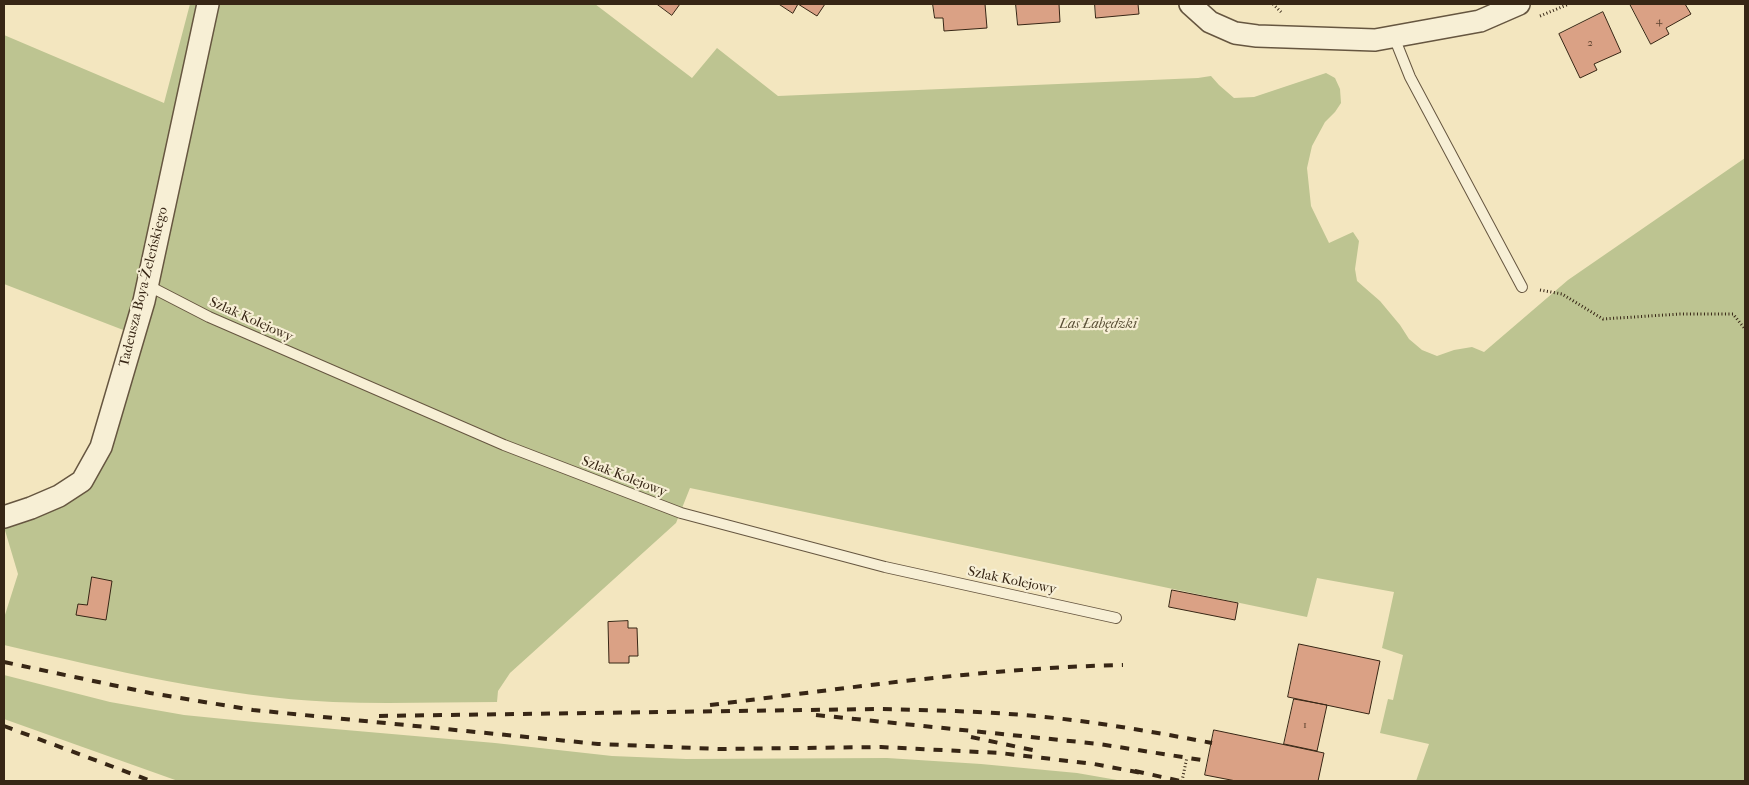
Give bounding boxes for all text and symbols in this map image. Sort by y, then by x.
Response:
house number: 4 [1656,14,1662,28]
house number: 2 [1587,36,1593,50]
street label: Tadeusza Boya-Żeleńskiego [116,205,172,369]
street label: Szlak Kolejowy [207,294,295,346]
park label: Las Łabędzki [1059,317,1137,333]
street label: Szlak Kolejowy [579,453,669,501]
street label: Szlak Kolejowy [966,563,1058,599]
house number: 1 [1303,718,1307,732]

